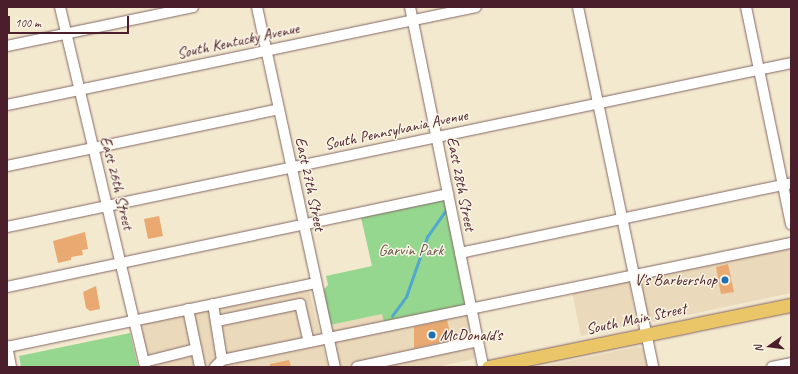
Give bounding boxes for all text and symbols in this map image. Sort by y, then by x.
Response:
scale bar [10,8,131,34]
text: 100 m [15,15,41,31]
street label: South Kentucky Avenue [175,19,301,63]
street label: South Pennsylvania Avenue [323,105,469,155]
street label: East 26th Street [96,134,138,232]
street label: East 27th Street [291,135,329,233]
street label: East 28th Street [442,135,480,233]
park label: Garvin Park [378,240,444,260]
place label: V's Barbershop [635,270,717,290]
marker: V's Barbershop [720,275,730,285]
street label: South Main Street [584,299,688,339]
place label: McDonald's [440,325,502,345]
north arrow [750,326,790,366]
marker: McDonald's [427,330,437,340]
text: N [751,344,766,354]

